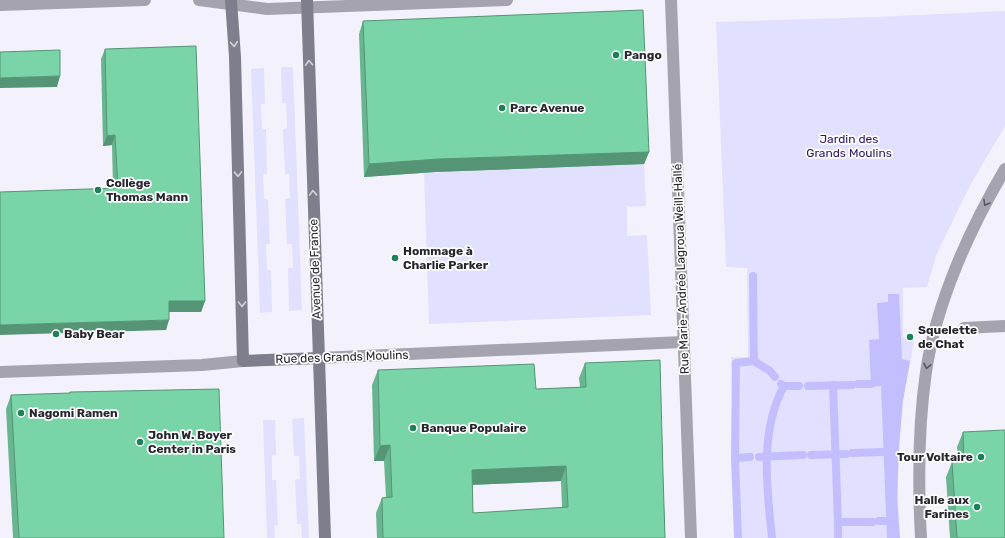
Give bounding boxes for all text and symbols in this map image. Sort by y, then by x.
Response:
one-way arrow [230,41,239,47]
place label: Pango [624,48,662,62]
marker: Pango [611,50,621,60]
one-way arrow [304,60,313,66]
place label: Parc Avenue [510,101,585,115]
marker: Parc Avenue [497,103,507,113]
park label: Jardin des Grands Moulins [806,132,892,160]
street label: Rue Marie-Andrée Lagroua Weill-Hallé [670,163,692,375]
one-way arrow [234,171,242,177]
place label: Collège Thomas Mann [106,176,188,204]
marker: Collège Thomas Mann [93,185,103,195]
one-way arrow [309,190,317,196]
one-way arrow [983,199,990,206]
street label: Avenue de France [306,218,324,319]
place label: Hommage à Charlie Parker [403,244,489,272]
marker: Hommage à Charlie Parker [390,253,400,263]
one-way arrow [238,301,246,307]
place label: Squelette de Chat [918,323,977,351]
place label: Baby Bear [64,327,125,341]
marker: Baby Bear [51,329,61,339]
marker: Squelette de Chat [905,332,915,342]
street label: Rue des Grands Moulins [275,348,409,366]
one-way arrow [924,363,932,369]
place label: Nagomi Ramen [29,406,118,420]
marker: Nagomi Ramen [16,408,26,418]
place label: Banque Populaire [421,421,526,435]
marker: Banque Populaire [408,423,418,433]
place label: John W. Boyer Center in Paris [148,428,236,456]
marker: John W. Boyer Center in Paris [135,437,145,447]
place label: Tour Voltaire [897,450,973,464]
marker: Tour Voltaire [976,452,986,462]
place label: Halle aux Farines [915,493,969,521]
marker: Halle aux Farines [972,502,982,512]

